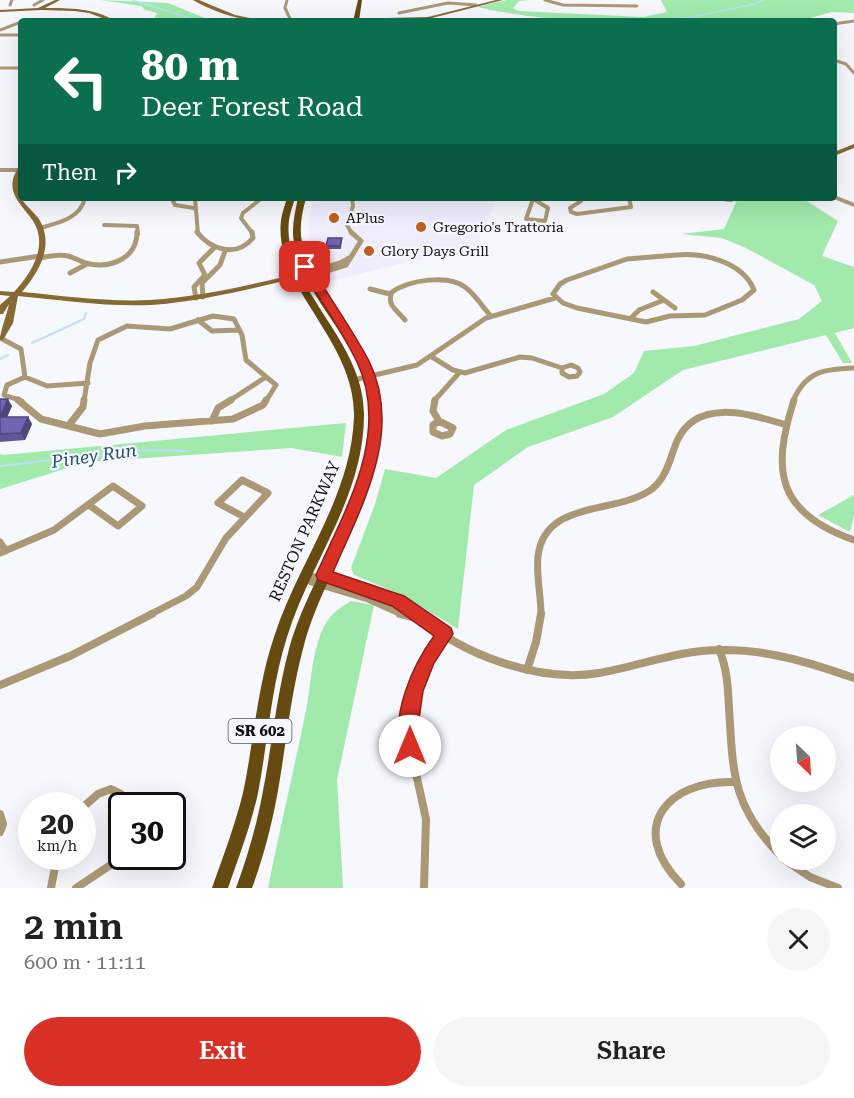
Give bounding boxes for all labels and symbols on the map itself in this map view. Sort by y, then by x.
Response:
place label: APlus [346,210,385,226]
marker: APlus [327,211,341,225]
place label: Gregorio's Trattoria [433,219,564,235]
marker: Gregorio's Trattoria [414,220,428,234]
pin [279,241,330,292]
place label: Glory Days Grill [381,243,489,259]
marker: Glory Days Grill [362,244,376,258]
water label: Piney Run [49,439,138,472]
street label: RESTON PARKWAY [265,458,344,604]
position arrow [378,714,442,778]
road number: SR 602 [228,719,292,743]
north arrow [770,726,836,792]
speed limit sign: 30 [108,792,186,870]

